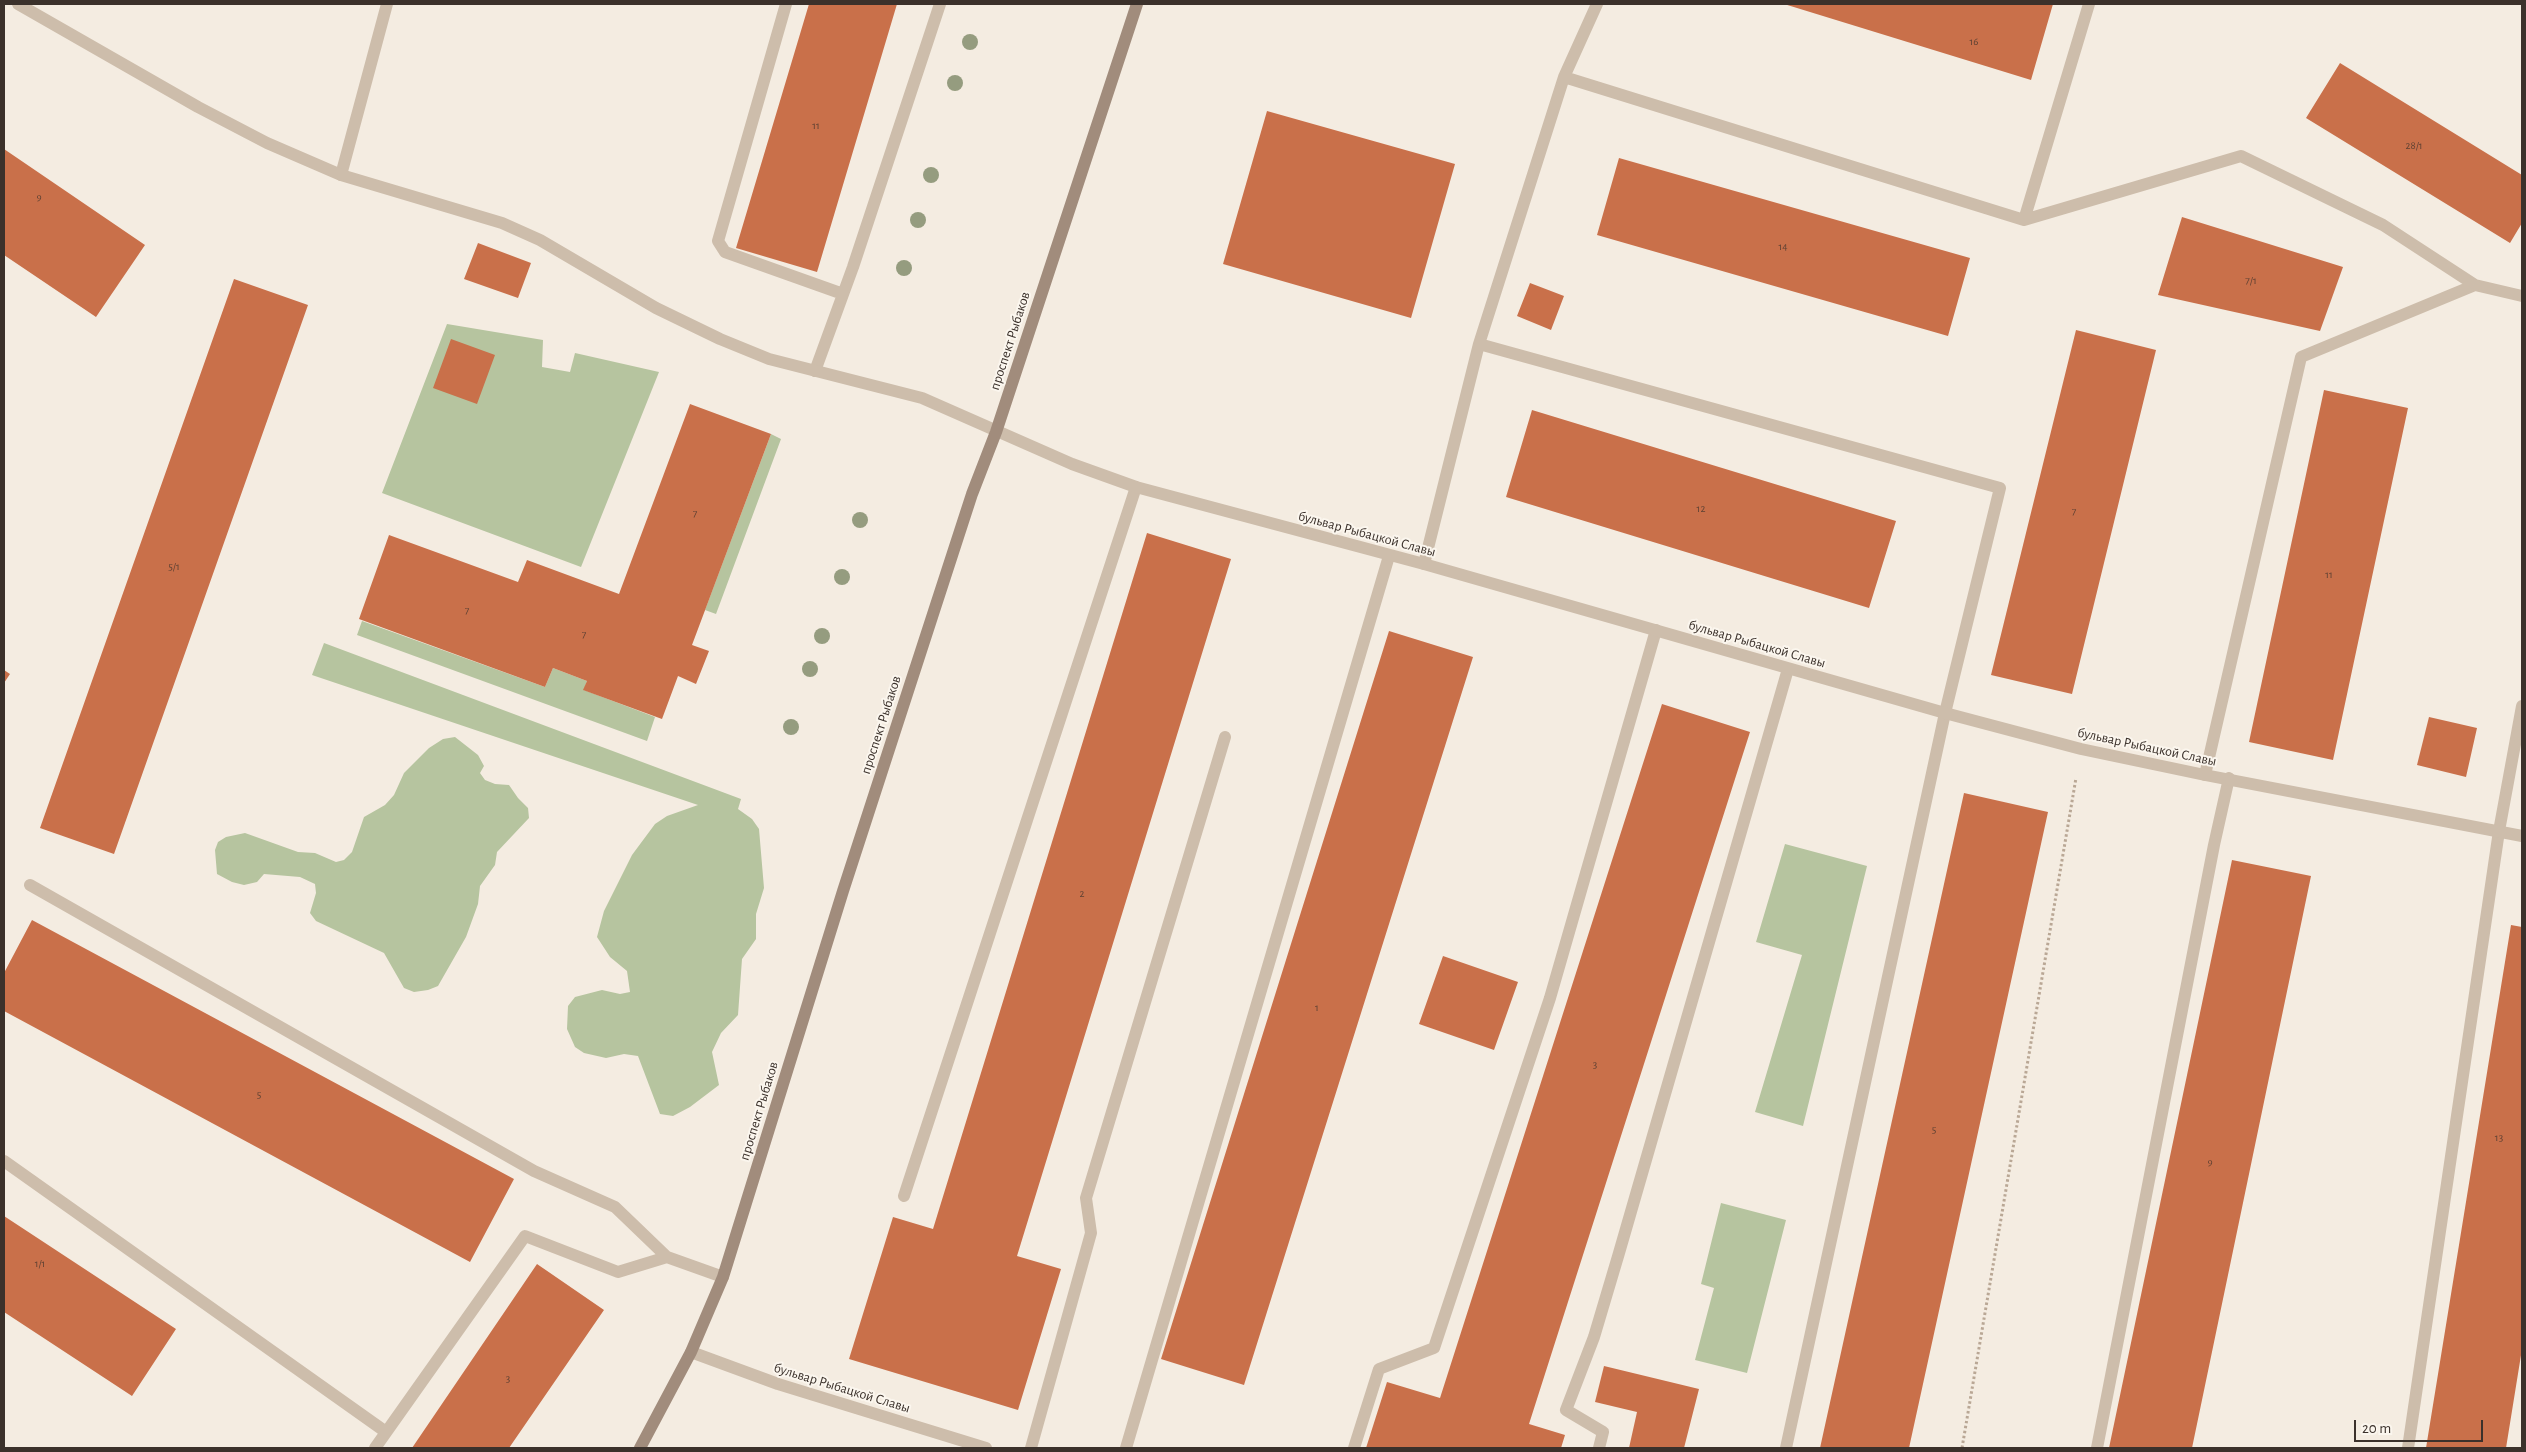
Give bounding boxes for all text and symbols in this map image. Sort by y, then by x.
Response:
house number: 16 [1970,35,1978,49]
house number: 11 [812,119,820,133]
house number: 28/1 [2405,139,2423,153]
house number: 9 [36,190,42,204]
house number: 14 [1778,240,1788,254]
house number: 7/1 [2245,274,2257,288]
street label: проспект Рыбаков [986,290,1034,392]
house number: 12 [1697,502,1705,516]
house number: 7 [2072,505,2076,519]
house number: 7 [693,507,697,521]
street label: бульвар Рыбацкой Славы [1296,508,1438,560]
house number: 5/1 [168,560,180,574]
house number: 11 [2325,568,2333,582]
house number: 7 [465,604,469,618]
street label: бульвар Рыбацкой Славы [1687,616,1827,672]
house number: 7 [582,628,586,642]
street label: проспект Рыбаков [857,674,905,776]
street label: бульвар Рыбацкой Славы [2076,724,2218,770]
house number: 2 [1079,887,1085,901]
house number: 1 [1315,1001,1319,1015]
house number: 3 [1593,1058,1597,1072]
street label: проспект Рыбаков [736,1060,782,1162]
house number: 5 [257,1088,261,1102]
house number: 5 [1932,1123,1936,1137]
house number: 13 [2495,1131,2503,1145]
house number: 9 [2207,1155,2213,1169]
house number: 1/1 [35,1257,45,1271]
street label: бульвар Рыбацкой Славы [772,1359,912,1417]
house number: 3 [506,1372,510,1386]
scale bar [2356,1410,2485,1442]
text: 20 m [2362,1421,2391,1436]

